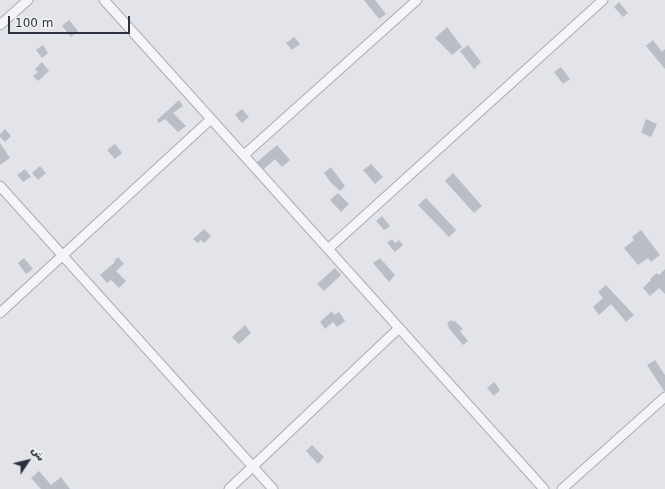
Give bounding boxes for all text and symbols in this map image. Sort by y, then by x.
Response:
scale bar [10,8,132,34]
text: 100 m [15,16,53,30]
north arrow [8,441,48,481]
text: ش [29,444,48,464]

